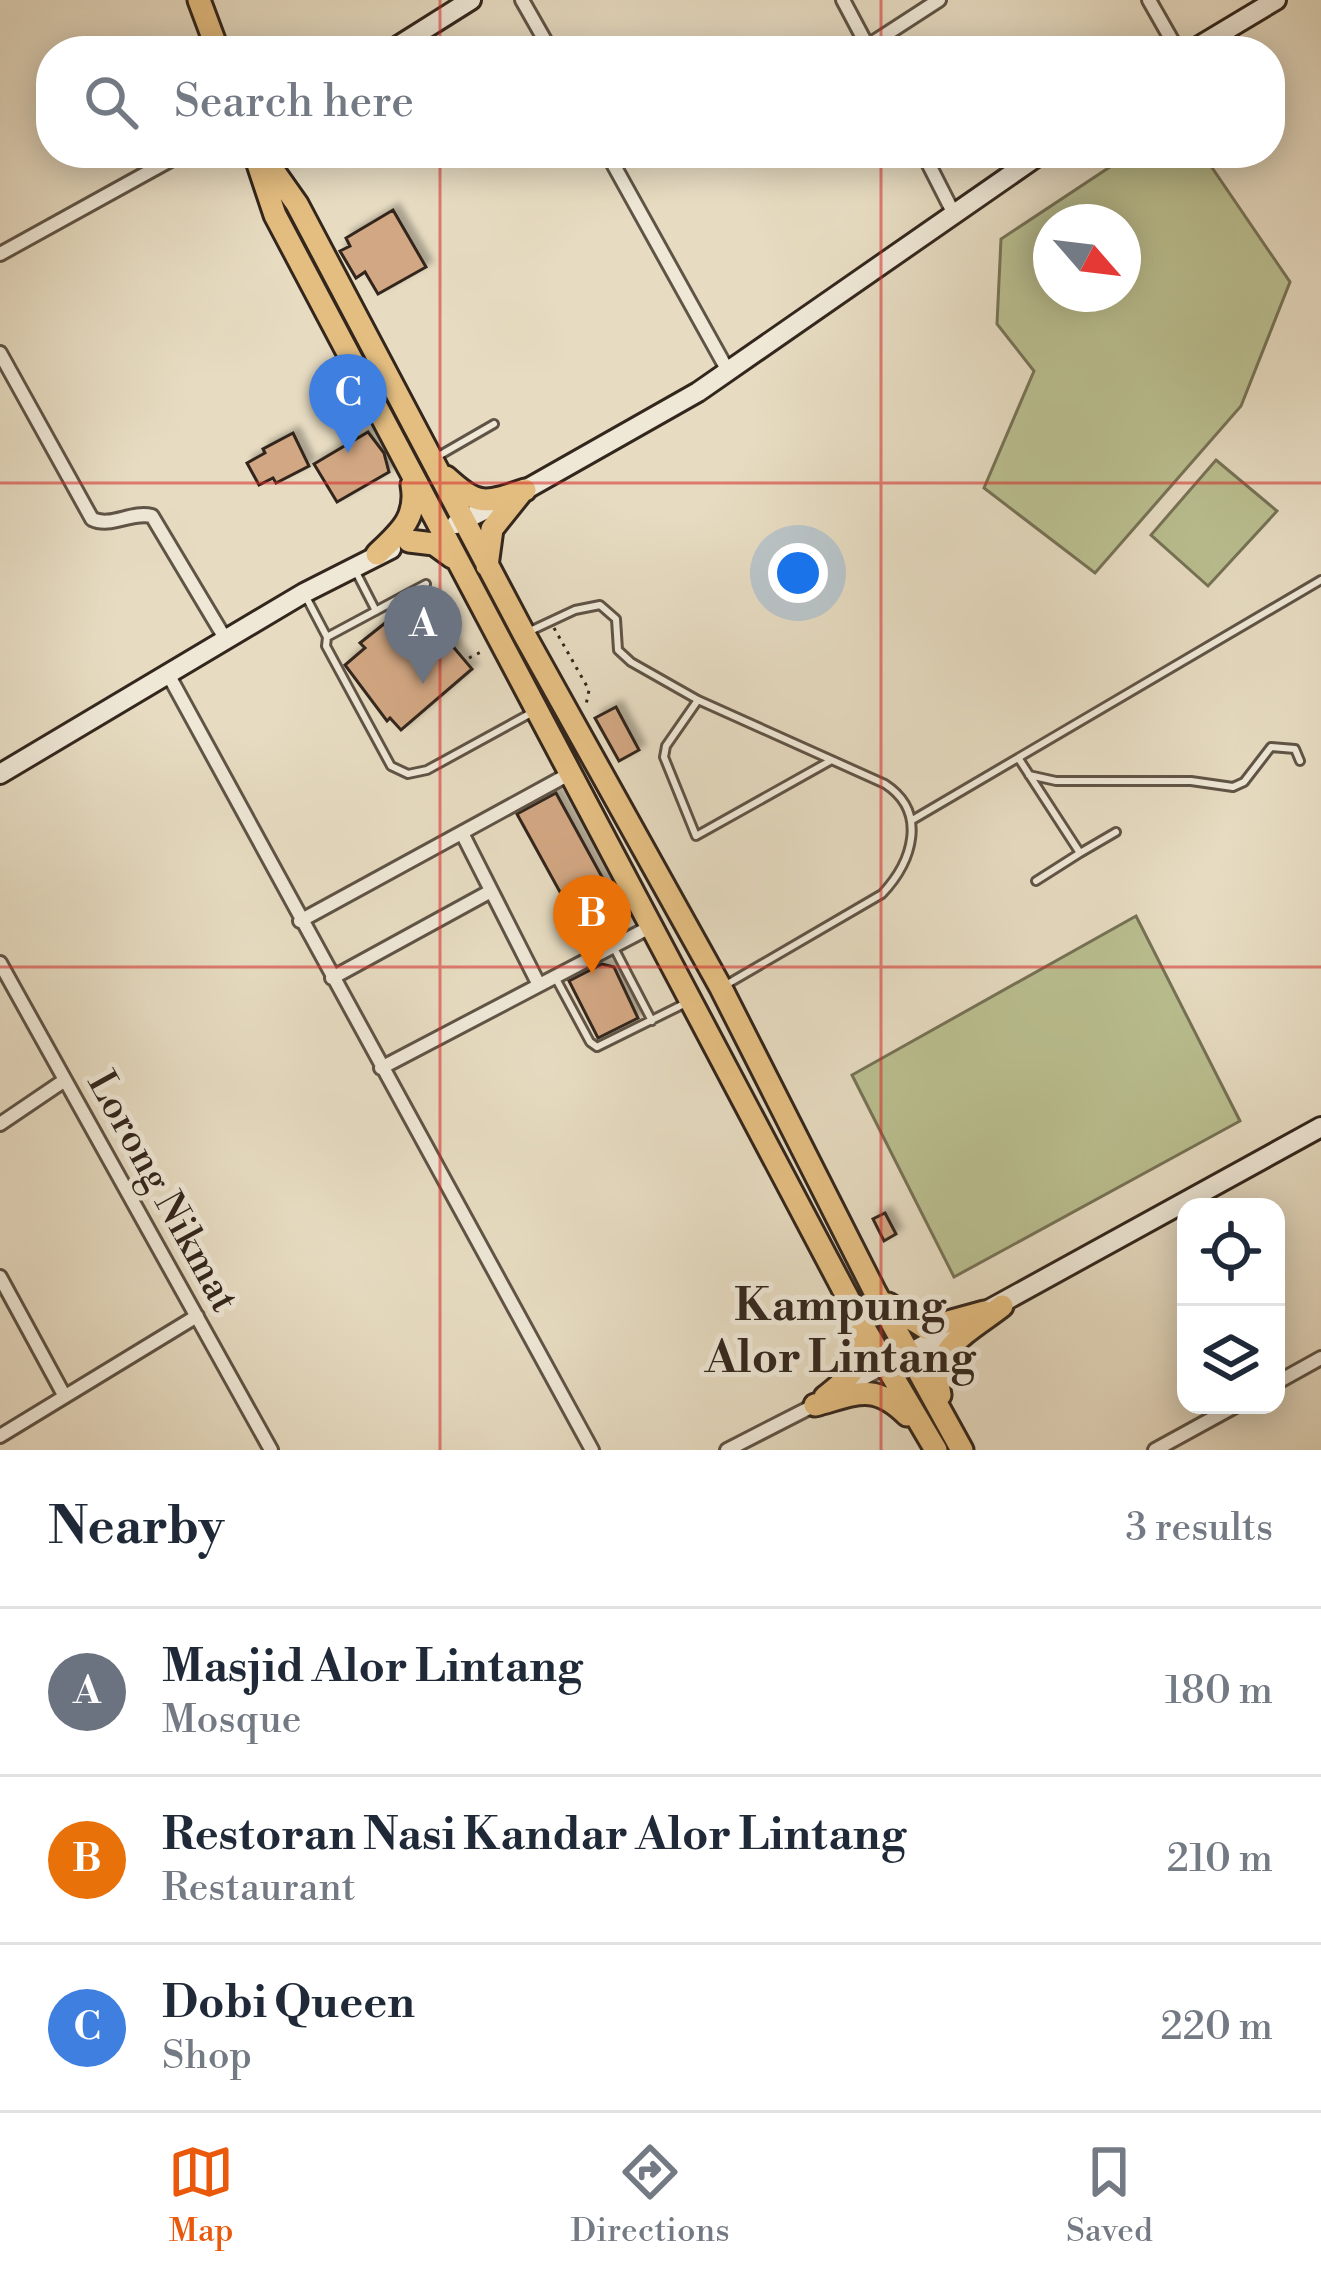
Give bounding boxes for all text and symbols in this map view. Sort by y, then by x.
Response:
search box [36,36,1285,168]
icon: search [78,69,144,135]
text: Search here [174,74,414,131]
north arrow [1033,204,1141,312]
pin: C [309,354,387,453]
your location [768,543,828,603]
pin: A [384,585,462,684]
pin: B [553,875,631,974]
street label: Lorong Nikmat [76,1063,248,1321]
map controls [1177,1198,1285,1414]
button: locate [1177,1198,1285,1306]
district label: Kampung Alor Lintang [704,1278,977,1387]
button: layers [1177,1306,1285,1414]
text: Nearby [48,1496,224,1560]
text: 3 results [1125,1504,1273,1553]
text: Masjid Alor Lintang [162,1639,582,1696]
text: A [73,1667,101,1716]
text: 180 m [1165,1667,1273,1716]
text: Mosque [162,1696,302,1745]
text: Restoran Nasi Kandar Alor Lintang [162,1807,906,1864]
text: B [72,1835,102,1884]
text: 210 m [1167,1835,1273,1884]
text: Restaurant [162,1864,356,1913]
text: Dobi Queen [162,1975,415,2032]
text: C [73,2003,101,2052]
text: 220 m [1160,2003,1273,2052]
text: Shop [162,2032,252,2081]
tab: Map [168,2139,234,2252]
tab: Directions [571,2139,730,2252]
tab: Saved [1066,2139,1153,2252]

